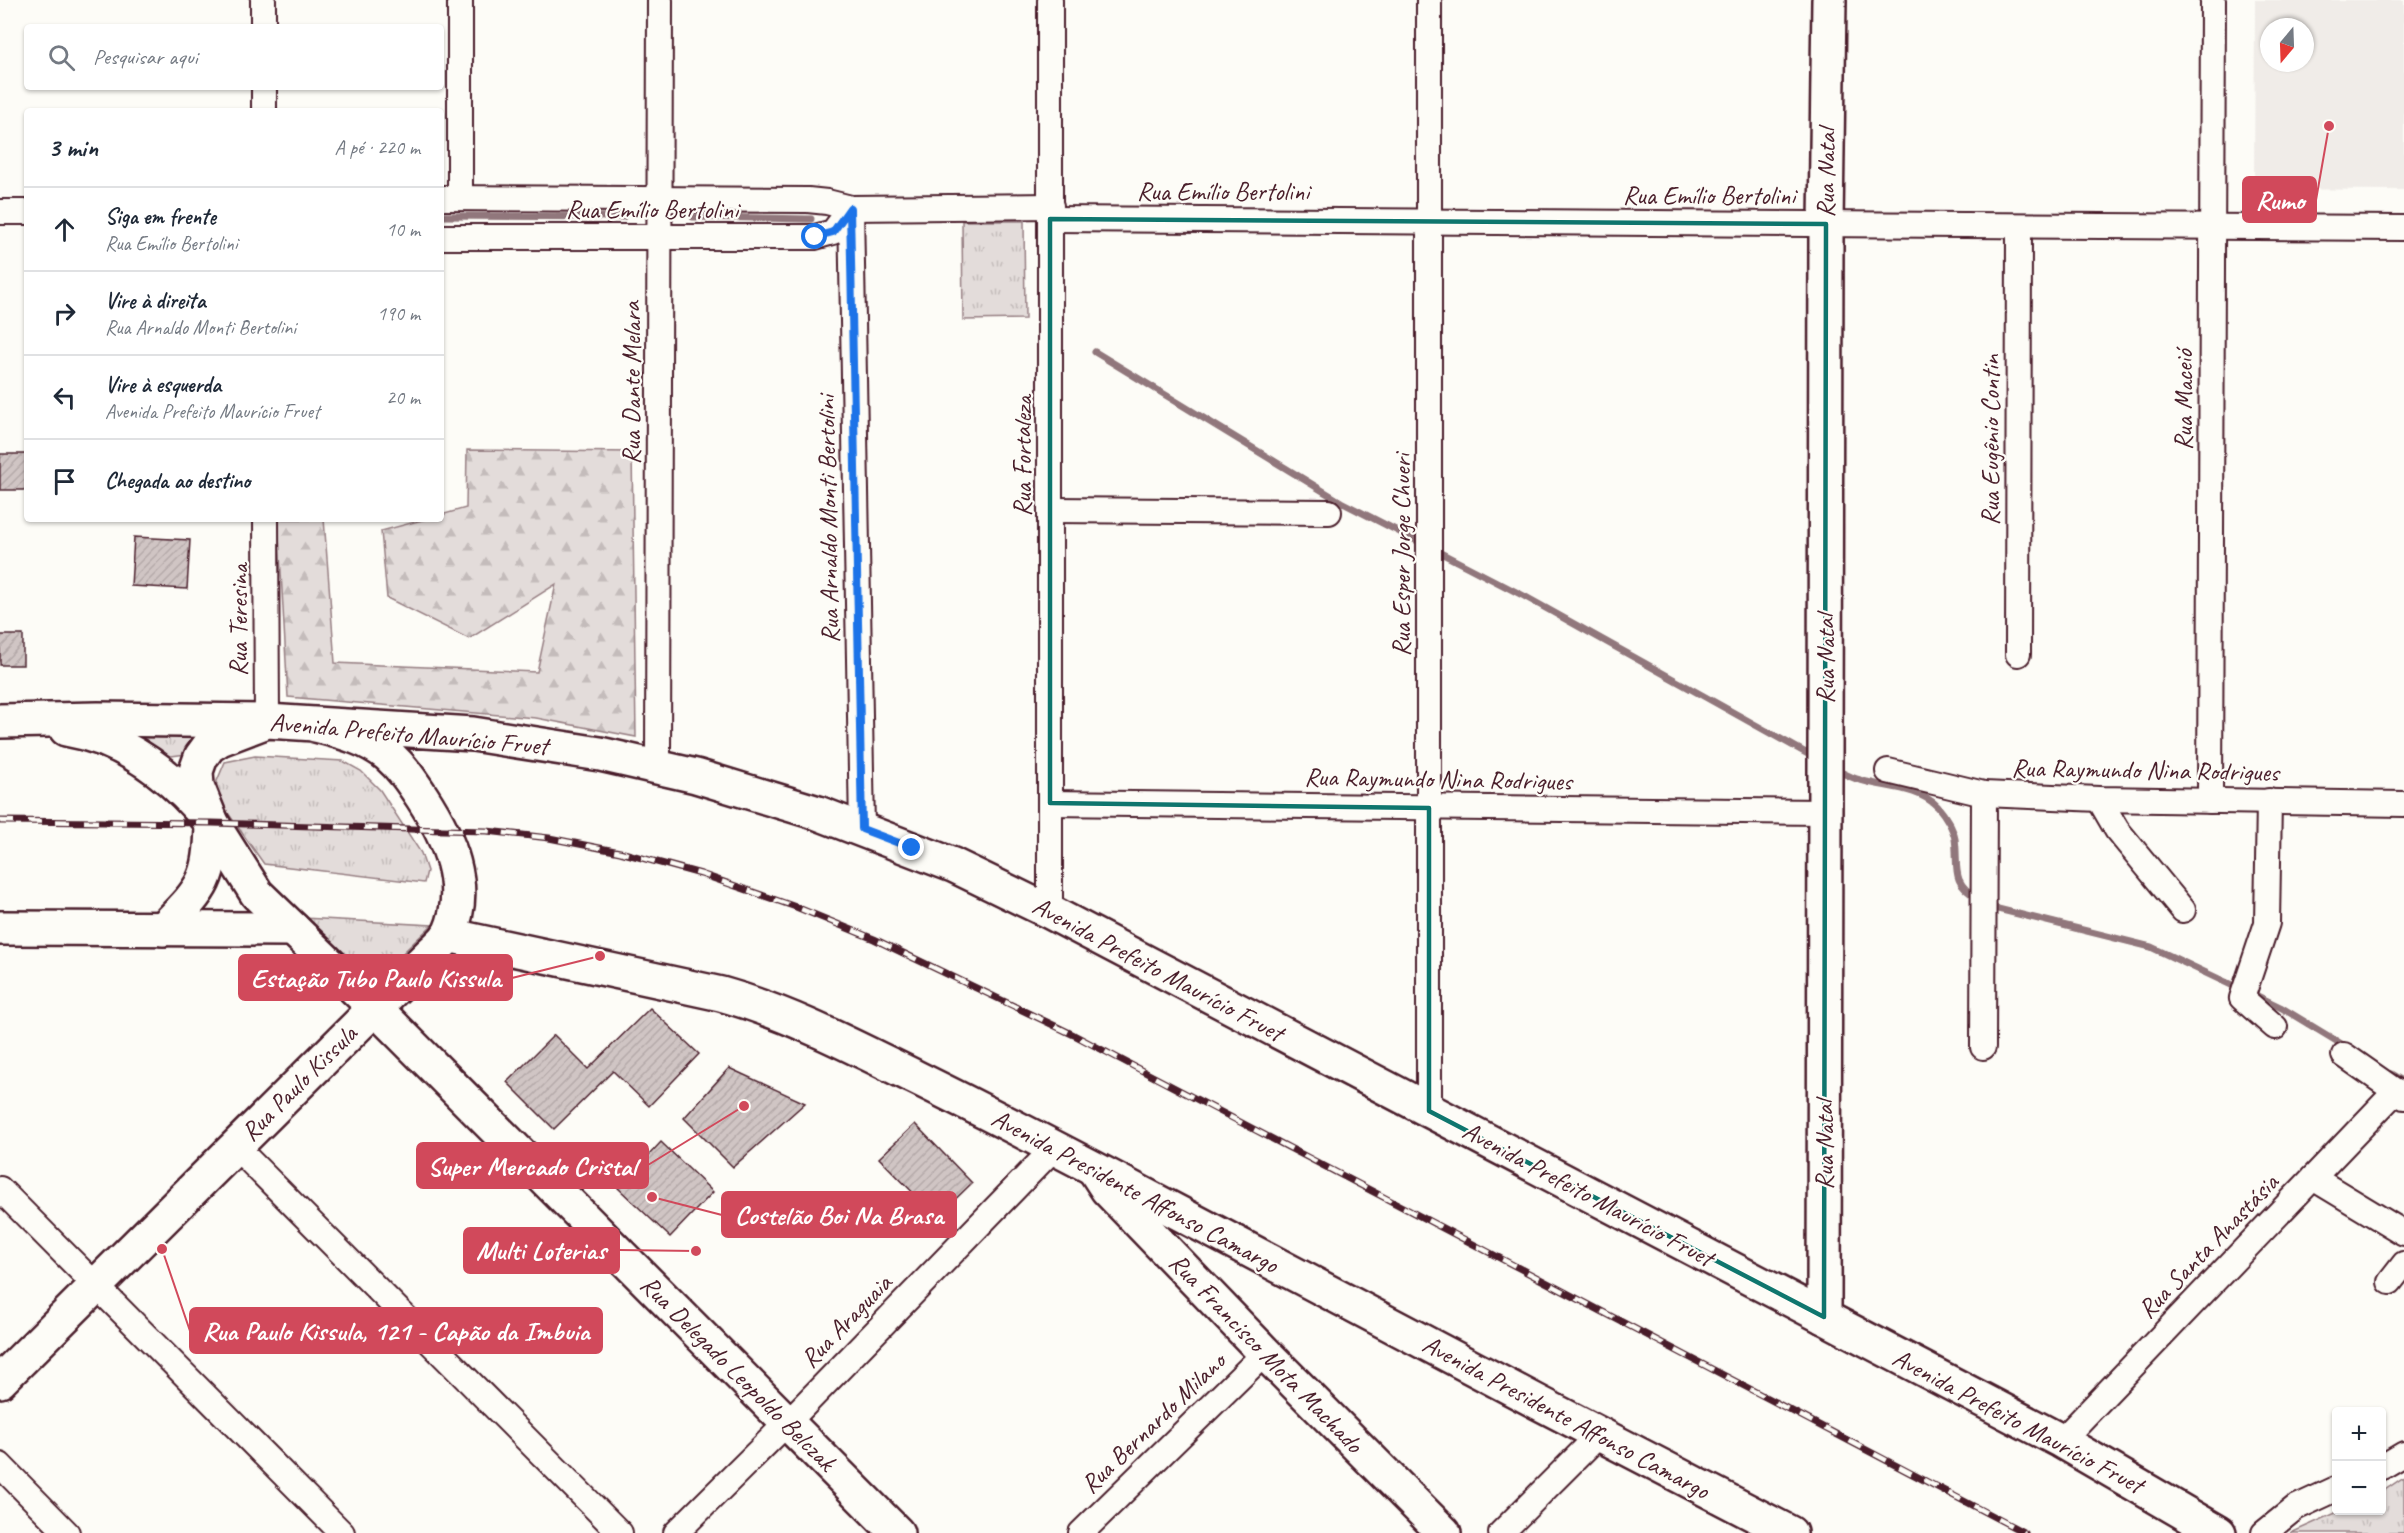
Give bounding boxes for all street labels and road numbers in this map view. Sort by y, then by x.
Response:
street label: Rua Natal [1809,123,1843,218]
street label: Rua Emílio Bertolini [1137,175,1312,208]
street label: Rua Emílio Bertolini [1623,179,1798,212]
street label: Rua Emílio Bertolini [566,193,741,226]
street label: Rua Dante Melara [615,300,648,465]
street label: Rua Maceió [2167,346,2200,450]
street label: Rua Eugênio Contin [1974,353,2007,525]
street label: Rua Arnaldo Monti Bertolini [809,391,847,643]
street label: Rua Fortaleza [1006,393,1039,517]
street label: Rua Esper Jorge Chueri [1385,450,1418,656]
street label: Rua Teresina [222,561,255,676]
street label: Rua Natal [1809,610,1842,704]
street label: Avenida Prefeito Maurício Fruet [269,705,553,763]
street label: Rua Raymundo Nina Rodrigues [2011,751,2281,789]
street label: Rua Raymundo Nina Rodrigues [1304,760,1574,798]
street label: Avenida Prefeito Maurício Fruet [1027,889,1292,1051]
street label: Rua Paulo Kissula [234,1017,365,1148]
street label: Rua Natal [1808,1096,1841,1190]
street label: Avenida Presidente Affonso Camargo [986,1101,1286,1282]
street label: Avenida Prefeito Maurício Fruet [1457,1114,1722,1276]
street label: Rua Santa Anastásia [2131,1165,2287,1325]
street label: Rua Francisco Mota Machado [1162,1246,1371,1461]
street label: Rua Araguaia [793,1266,900,1375]
street label: Rua Delegado Leopoldo Belczak [633,1268,844,1479]
street label: Avenida Presidente Affonso Camargo [1417,1327,1717,1508]
street label: Avenida Prefeito Maurício Fruet [1887,1341,2152,1503]
street label: Rua Bernardo Milano [1074,1344,1234,1501]

